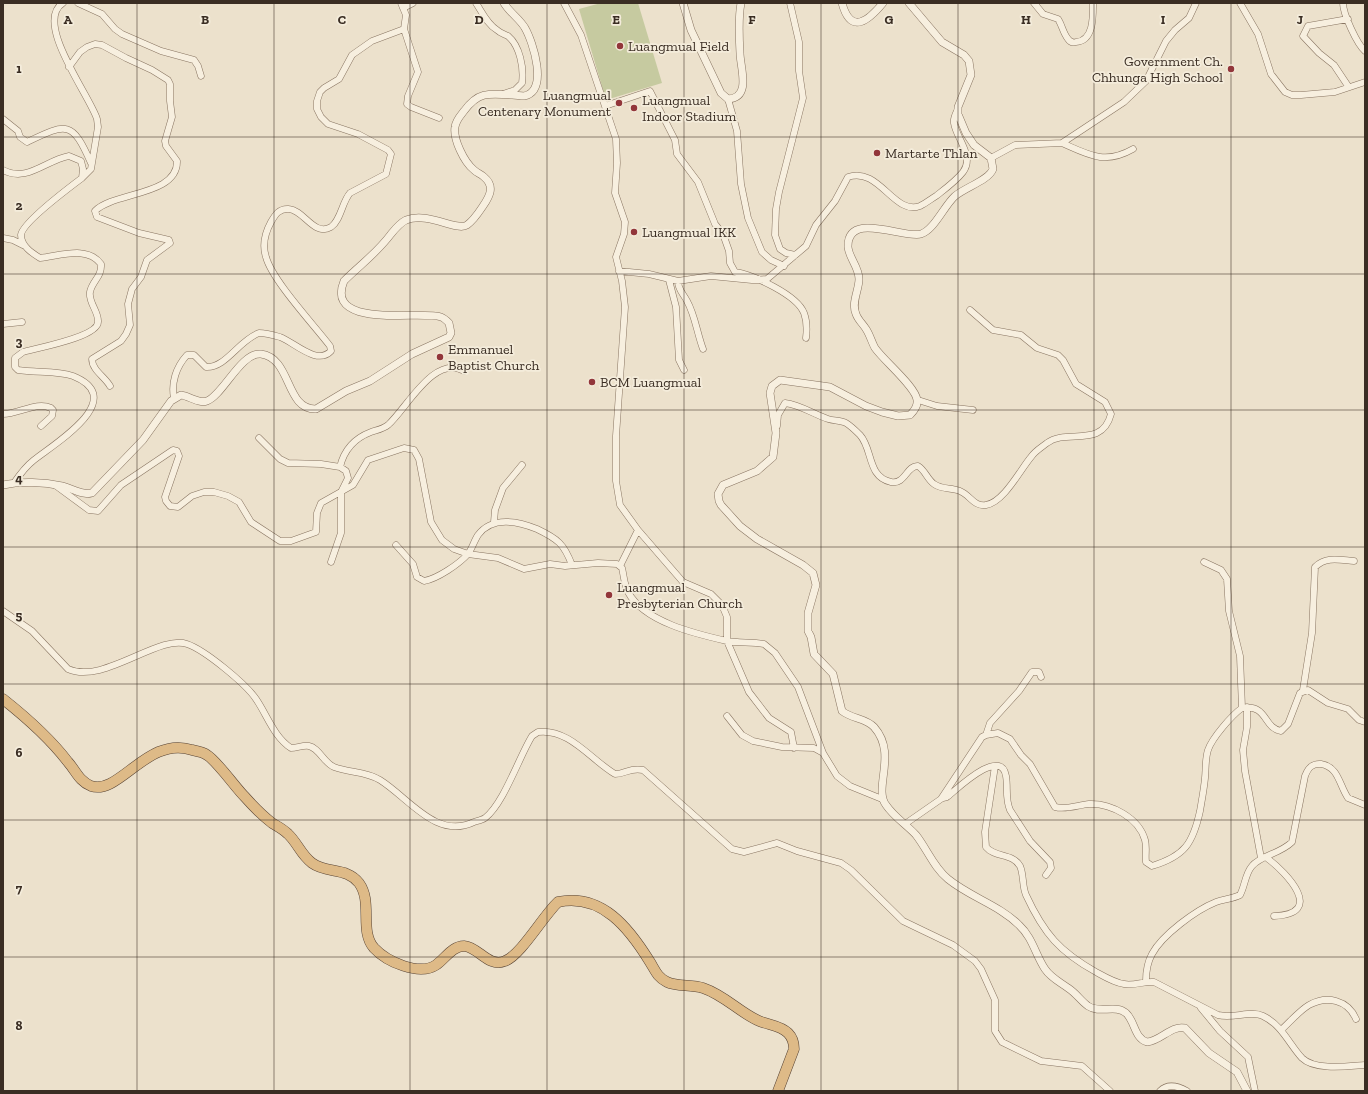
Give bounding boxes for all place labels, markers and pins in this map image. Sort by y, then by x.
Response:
place label: Luangmual Field [628,38,729,55]
marker: Luangmual Field [615,41,625,51]
place label: Government Ch. Chhunga High School [1092,53,1223,86]
marker: Government Ch. Chhunga High School [1226,64,1236,74]
place label: Luangmual Centenary Monument [478,87,612,120]
place label: Luangmual Indoor Stadium [642,92,736,125]
marker: Luangmual Centenary Monument [614,98,624,108]
marker: Luangmual Indoor Stadium [629,103,639,113]
place label: Martarte Thlan [885,145,977,162]
marker: Martarte Thlan [872,148,882,158]
place label: Luangmual IKK [642,224,736,241]
marker: Luangmual IKK [629,227,639,237]
place label: Emmanuel Baptist Church [448,341,540,374]
marker: Emmanuel Baptist Church [435,352,445,362]
place label: BCM Luangmual [600,374,702,391]
marker: BCM Luangmual [587,377,597,387]
place label: Luangmual Presbyterian Church [617,579,743,612]
marker: Luangmual Presbyterian Church [604,590,614,600]

